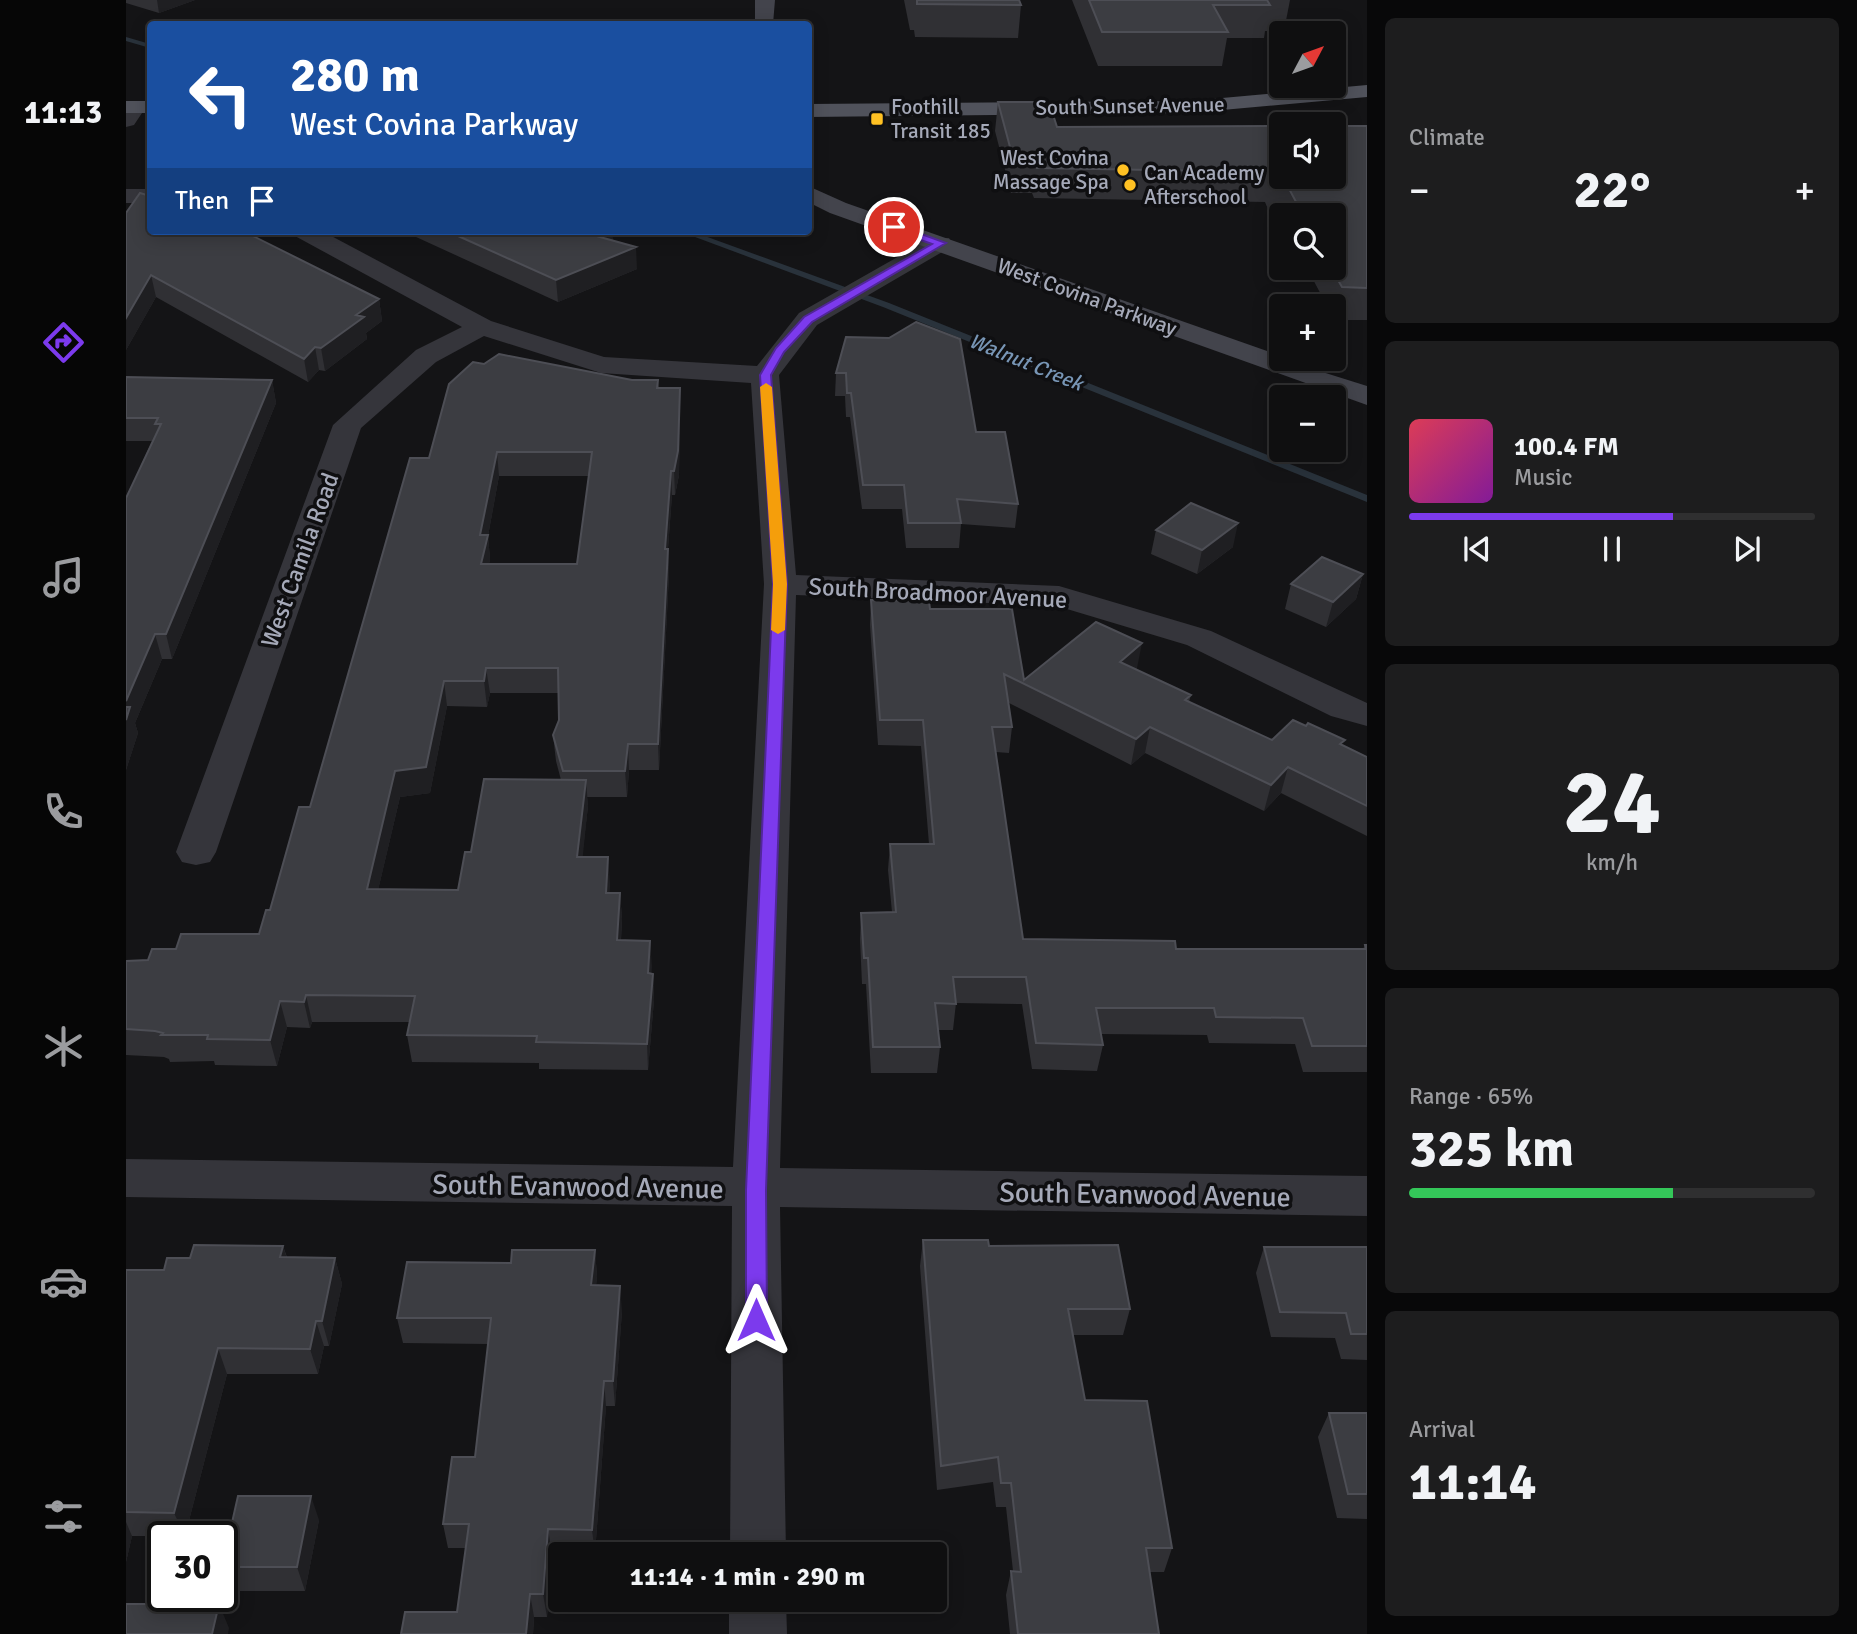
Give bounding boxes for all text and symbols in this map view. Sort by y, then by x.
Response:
north arrow [1269,21,1346,98]
map controls [1269,21,1346,462]
text: 280 m [290,45,420,105]
icon: left [175,49,266,140]
street label: South Sunset Avenue [1035,91,1225,121]
text: 11:13 [24,93,102,132]
place label: Foothill Transit 185 [891,94,991,144]
text: West Covina Parkway [290,105,578,144]
marker: Foothill Transit 185 [869,111,885,127]
button: sound [1269,112,1346,189]
text: Climate [1409,123,1485,152]
place label: West Covina Massage Spa [993,145,1109,195]
text: 22° [1574,158,1650,222]
place label: Can Academy Afterschool [1144,160,1264,210]
marker: West Covina Massage Spa [1115,162,1131,178]
text: − [1409,167,1430,214]
text: + [1794,167,1815,214]
marker: Can Academy Afterschool [1122,177,1138,193]
icon: arrive [243,182,281,220]
text: Then [175,185,229,217]
pin [864,197,924,257]
button: search [1269,203,1346,280]
icon: arrive [875,208,913,246]
street label: West Covina Parkway [994,252,1180,342]
button: + [1269,294,1346,371]
icon: directions [39,318,88,367]
water label: Walnut Creek [965,327,1089,398]
button: − [1269,385,1346,462]
text: 100.4 FM [1514,431,1619,463]
text: Music [1514,463,1572,492]
street label: West Camila Road [254,469,346,651]
icon: previous [1458,530,1496,568]
icon: pause [1593,530,1631,568]
icon: next [1728,530,1766,568]
icon: music [39,553,88,602]
street label: South Broadmoor Avenue [808,571,1068,615]
text: 24 [1563,746,1661,859]
icon: phone [39,787,88,836]
text: km/h [1586,848,1638,877]
icon: climate [39,1022,88,1071]
text: Range · 65% [1409,1082,1533,1111]
text: 325 km [1409,1117,1574,1181]
street label: South Evanwood Avenue [432,1167,724,1207]
street label: South Evanwood Avenue [999,1175,1291,1215]
icon: car [39,1257,88,1306]
position arrow [719,1283,793,1357]
text: Arrival [1409,1415,1475,1444]
text: 11:14 [1409,1450,1537,1514]
icon: filters [39,1492,88,1541]
speed limit sign: 30 [147,1521,238,1612]
text: 11:14 · 1 min · 290 m [630,1561,865,1593]

